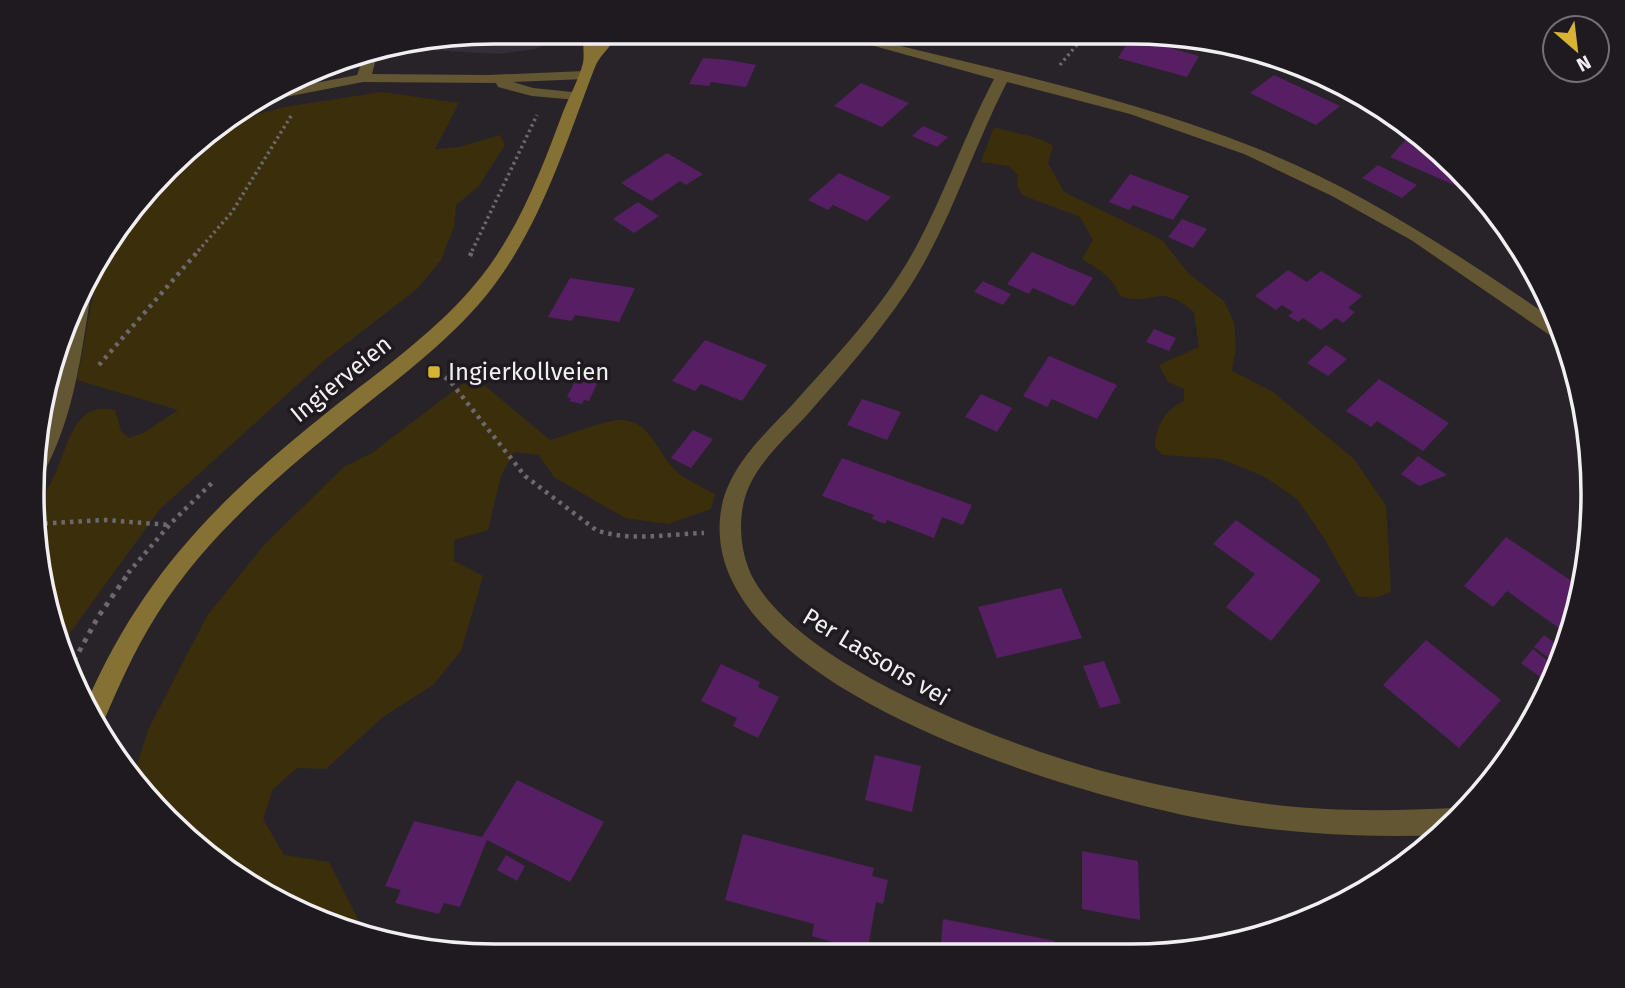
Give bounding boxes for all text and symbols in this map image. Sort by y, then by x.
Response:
north arrow [1541,14,1611,84]
text: N [1573,50,1595,77]
street label: Ingierveien [285,330,397,428]
place label: Ingierkollveien [448,358,609,386]
marker: Ingierkollveien [426,364,442,380]
street label: Per Lassons vei [798,602,954,712]

